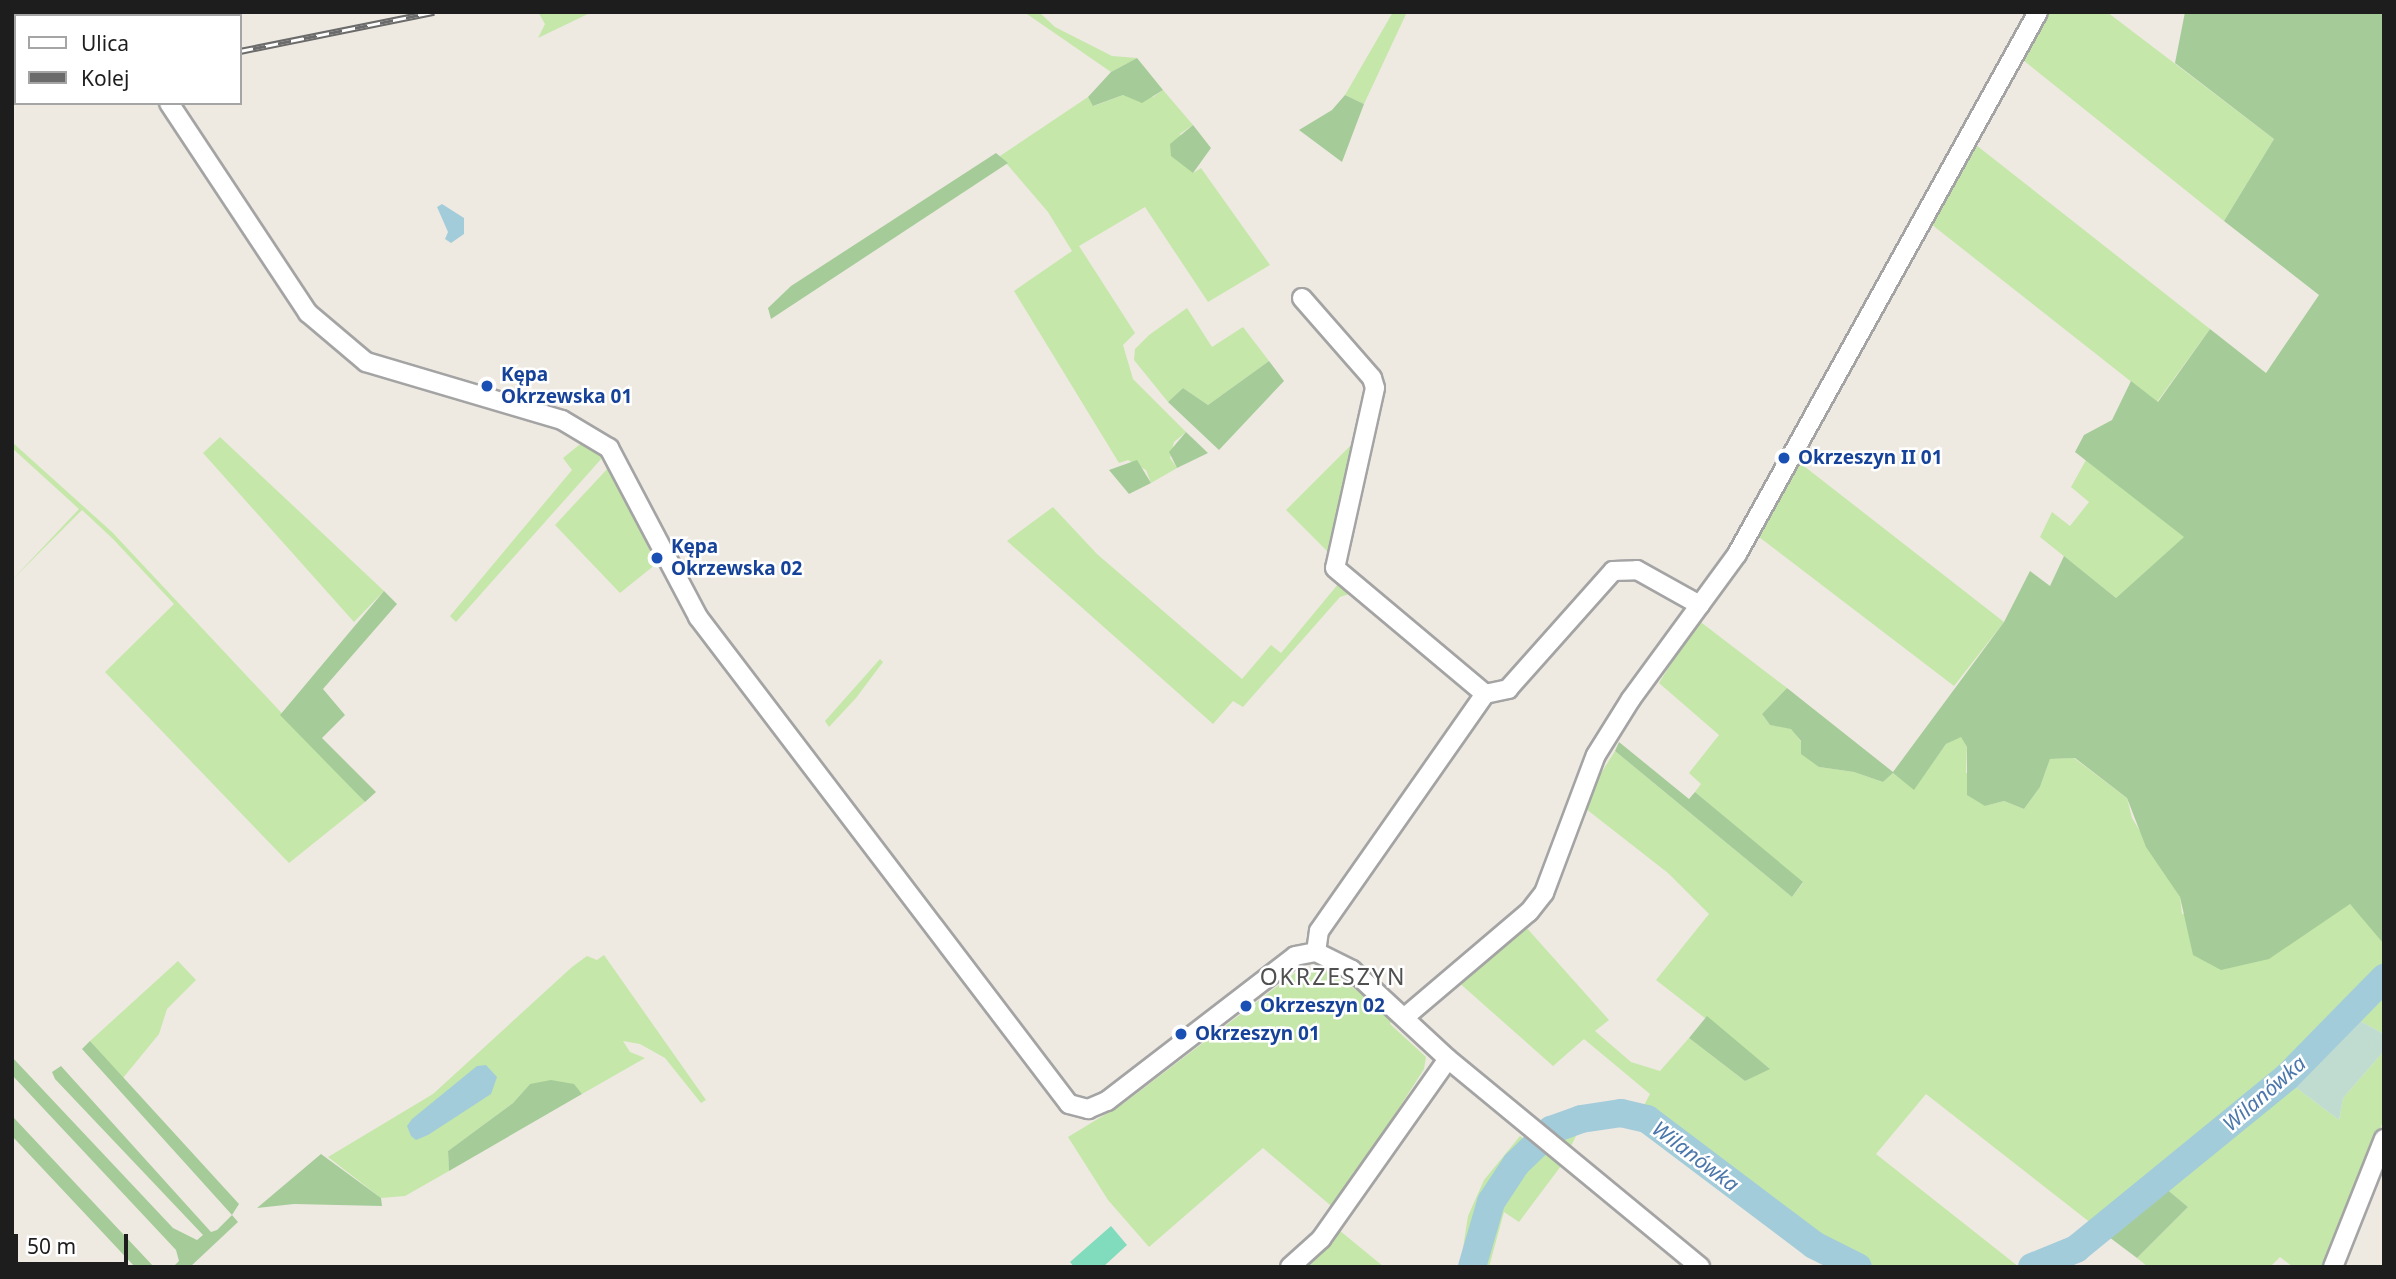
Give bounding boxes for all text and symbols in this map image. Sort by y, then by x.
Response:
legend [14,14,242,105]
text: Ulica [81,29,129,57]
text: Kolej [81,64,129,92]
place label: Kępa Okrzewska 01 [501,364,632,408]
marker: Kępa Okrzewska 01 [479,378,495,394]
place label: Okrzeszyn II 01 [1798,447,1943,469]
marker: Okrzeszyn II 01 [1776,450,1792,466]
place label: Kępa Okrzewska 02 [671,536,802,580]
marker: Kępa Okrzewska 02 [649,550,665,566]
district label: OKRZESZYN [1261,962,1405,990]
place label: Okrzeszyn 02 [1260,995,1385,1017]
marker: Okrzeszyn 02 [1238,998,1254,1014]
place label: Okrzeszyn 01 [1195,1023,1320,1045]
marker: Okrzeszyn 01 [1173,1026,1189,1042]
water label: Wilanówka [2217,1050,2311,1136]
water label: Wilanówka [1648,1115,1744,1197]
scale bar [18,1220,131,1264]
text: 50 m [27,1232,76,1260]

